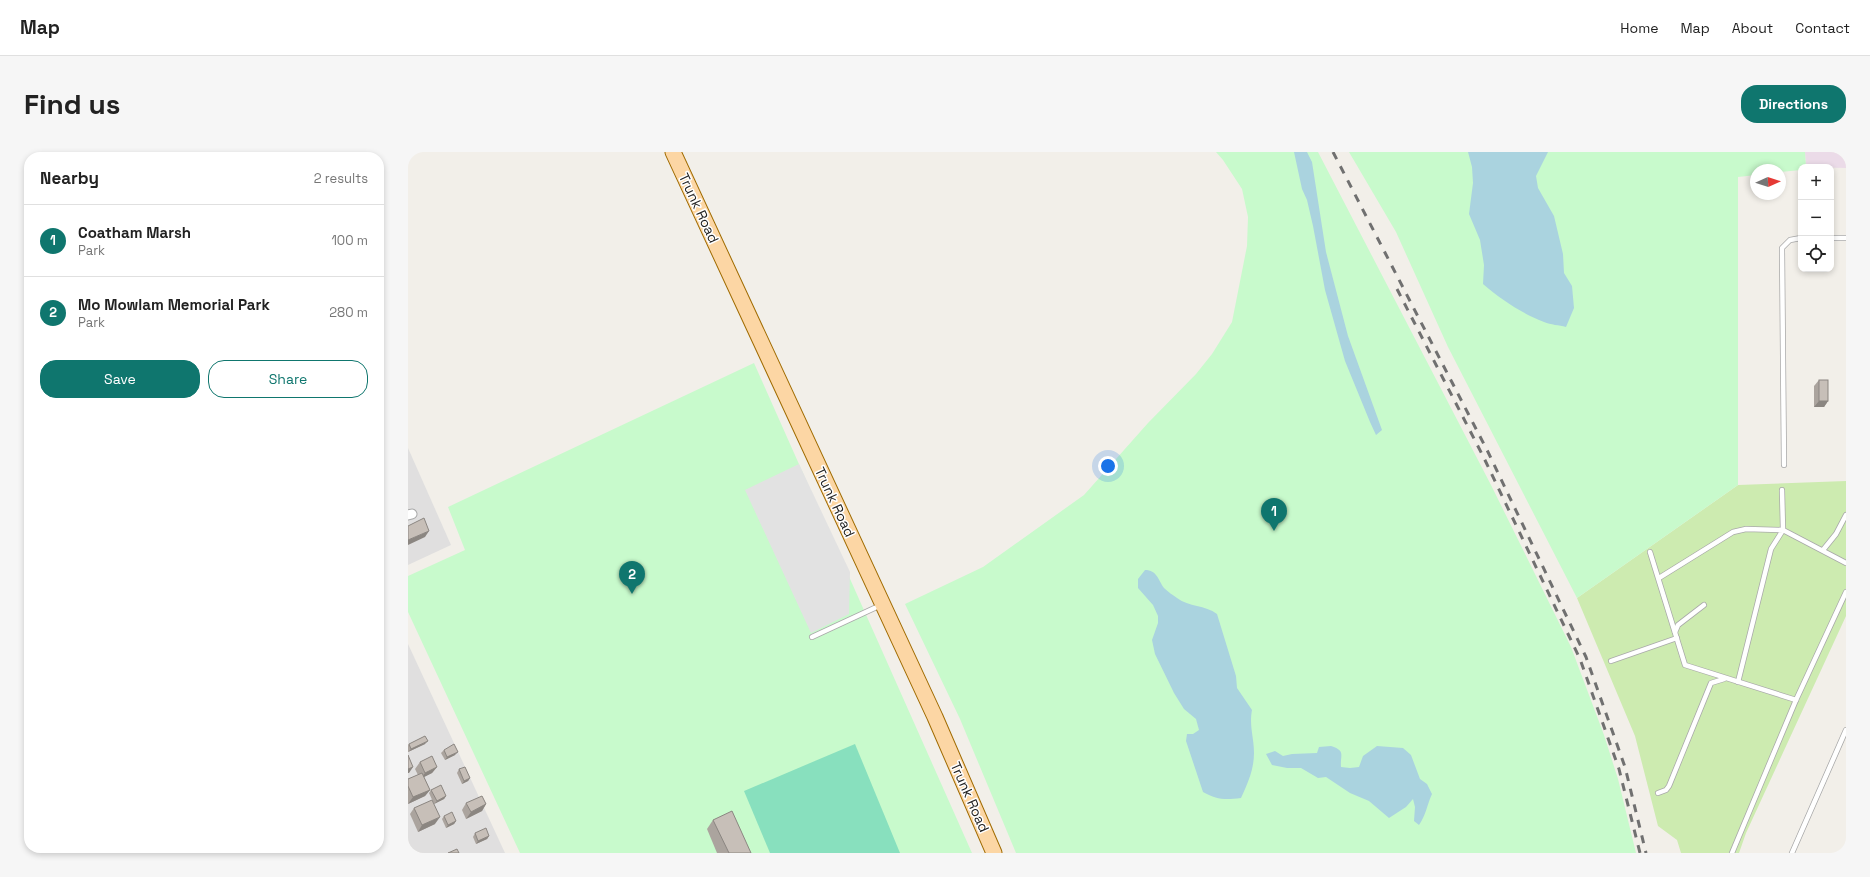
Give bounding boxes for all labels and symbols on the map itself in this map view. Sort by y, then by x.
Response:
north arrow [1750,164,1786,200]
street label: Trunk Road [675,170,723,246]
your location [1098,456,1118,476]
street label: Trunk Road [811,464,859,540]
pin: 1 [1261,498,1287,531]
pin: 2 [619,561,645,594]
street label: Trunk Road [947,759,993,835]

